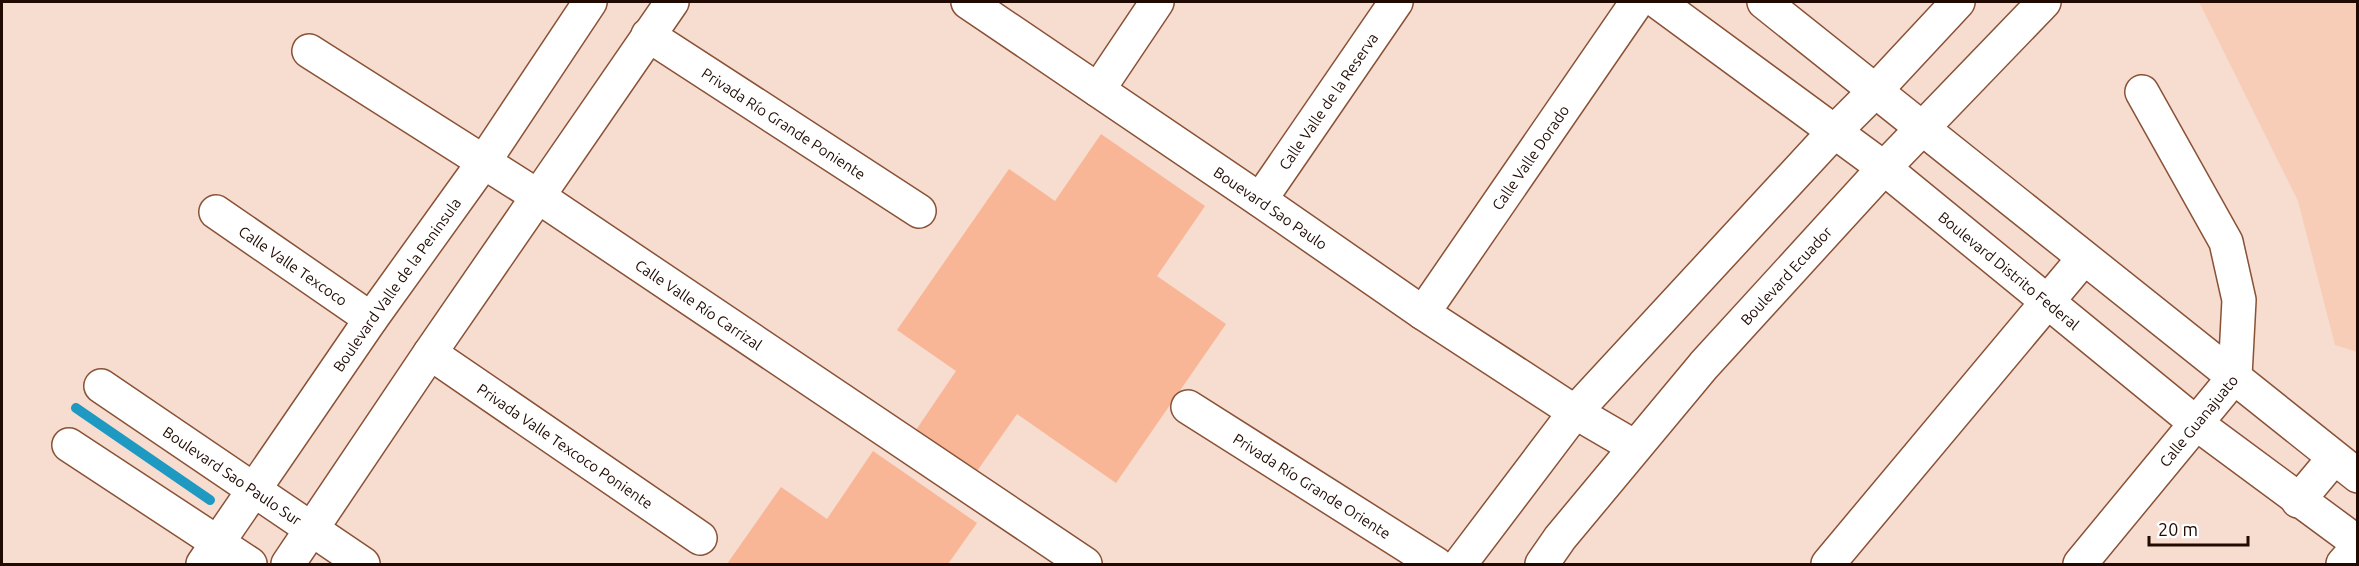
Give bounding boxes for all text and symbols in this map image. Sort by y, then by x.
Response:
street label: Calle Valle de la Reserva [1275,29,1381,173]
street label: Privada Río Grande Poniente [699,64,869,183]
street label: Calle Valle Dorado [1488,102,1572,213]
street label: Bouevard Sao Paulo [1211,163,1331,253]
street label: Boulevard Valle de la Peninsula [329,194,464,374]
street label: Boulevard Distrito Federal [1935,208,2083,333]
street label: Calle Valle Texcoco [236,222,351,309]
street label: Boulevard Ecuador [1737,223,1835,328]
street label: Calle Valle Río Carrizal [632,256,765,353]
street label: Calle Guanajuato [2156,371,2241,470]
street label: Privada Valle Texcoco Poniente [474,380,656,512]
street label: Boulevard Sao Paulo Sur [160,422,305,528]
street label: Privada Río Grande Oriente [1230,430,1394,542]
scale bar [2149,509,2248,547]
text: 20 m [2158,519,2198,539]

